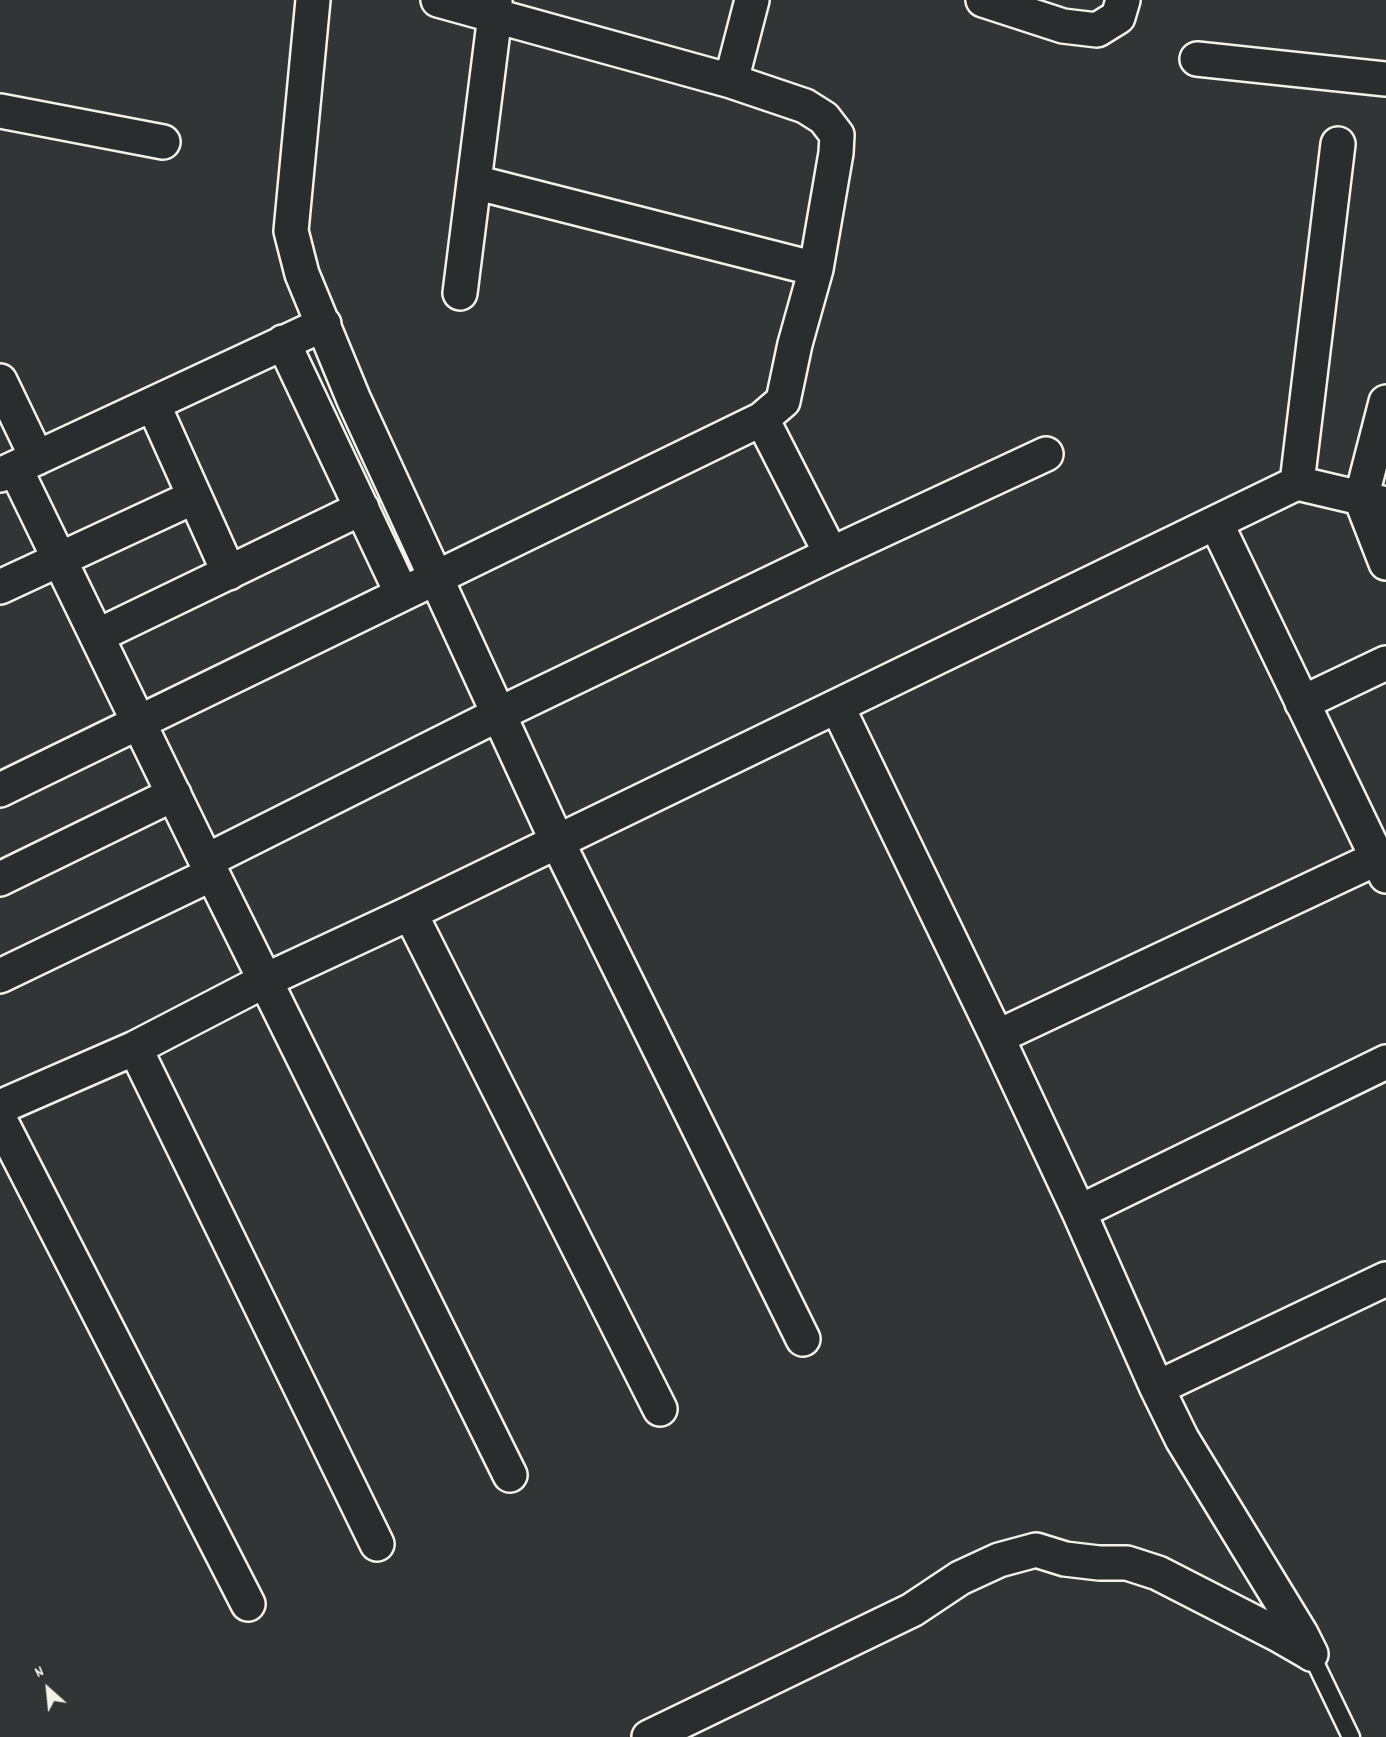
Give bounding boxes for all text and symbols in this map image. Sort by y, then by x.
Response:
north arrow [18,1659,78,1719]
text: N [31,1660,48,1685]

